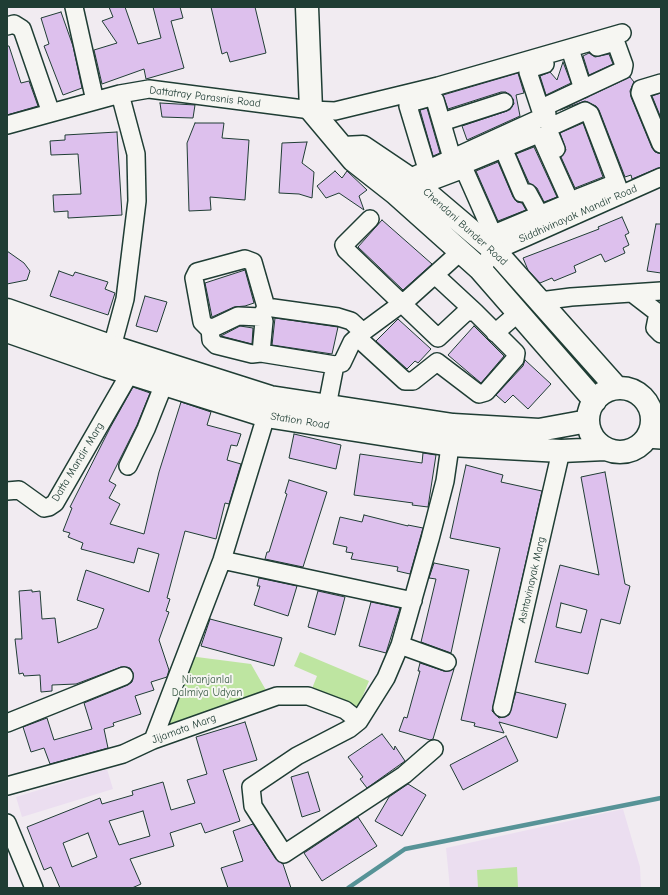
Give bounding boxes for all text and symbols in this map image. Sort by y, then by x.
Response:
street label: Dattatray Parasnis Road [149,84,261,110]
street label: Siddhivinayak Mandir Road [517,182,639,246]
street label: Chendani Bunder Road [420,185,510,269]
street label: Station Road [270,410,330,432]
street label: Datta Mandir Marg [49,420,107,504]
street label: Ashtavinayak Marg [516,535,548,625]
park label: Niranjanlal Dalmiya Udyan [172,673,242,699]
street label: Jijamata Marg [150,711,218,747]

